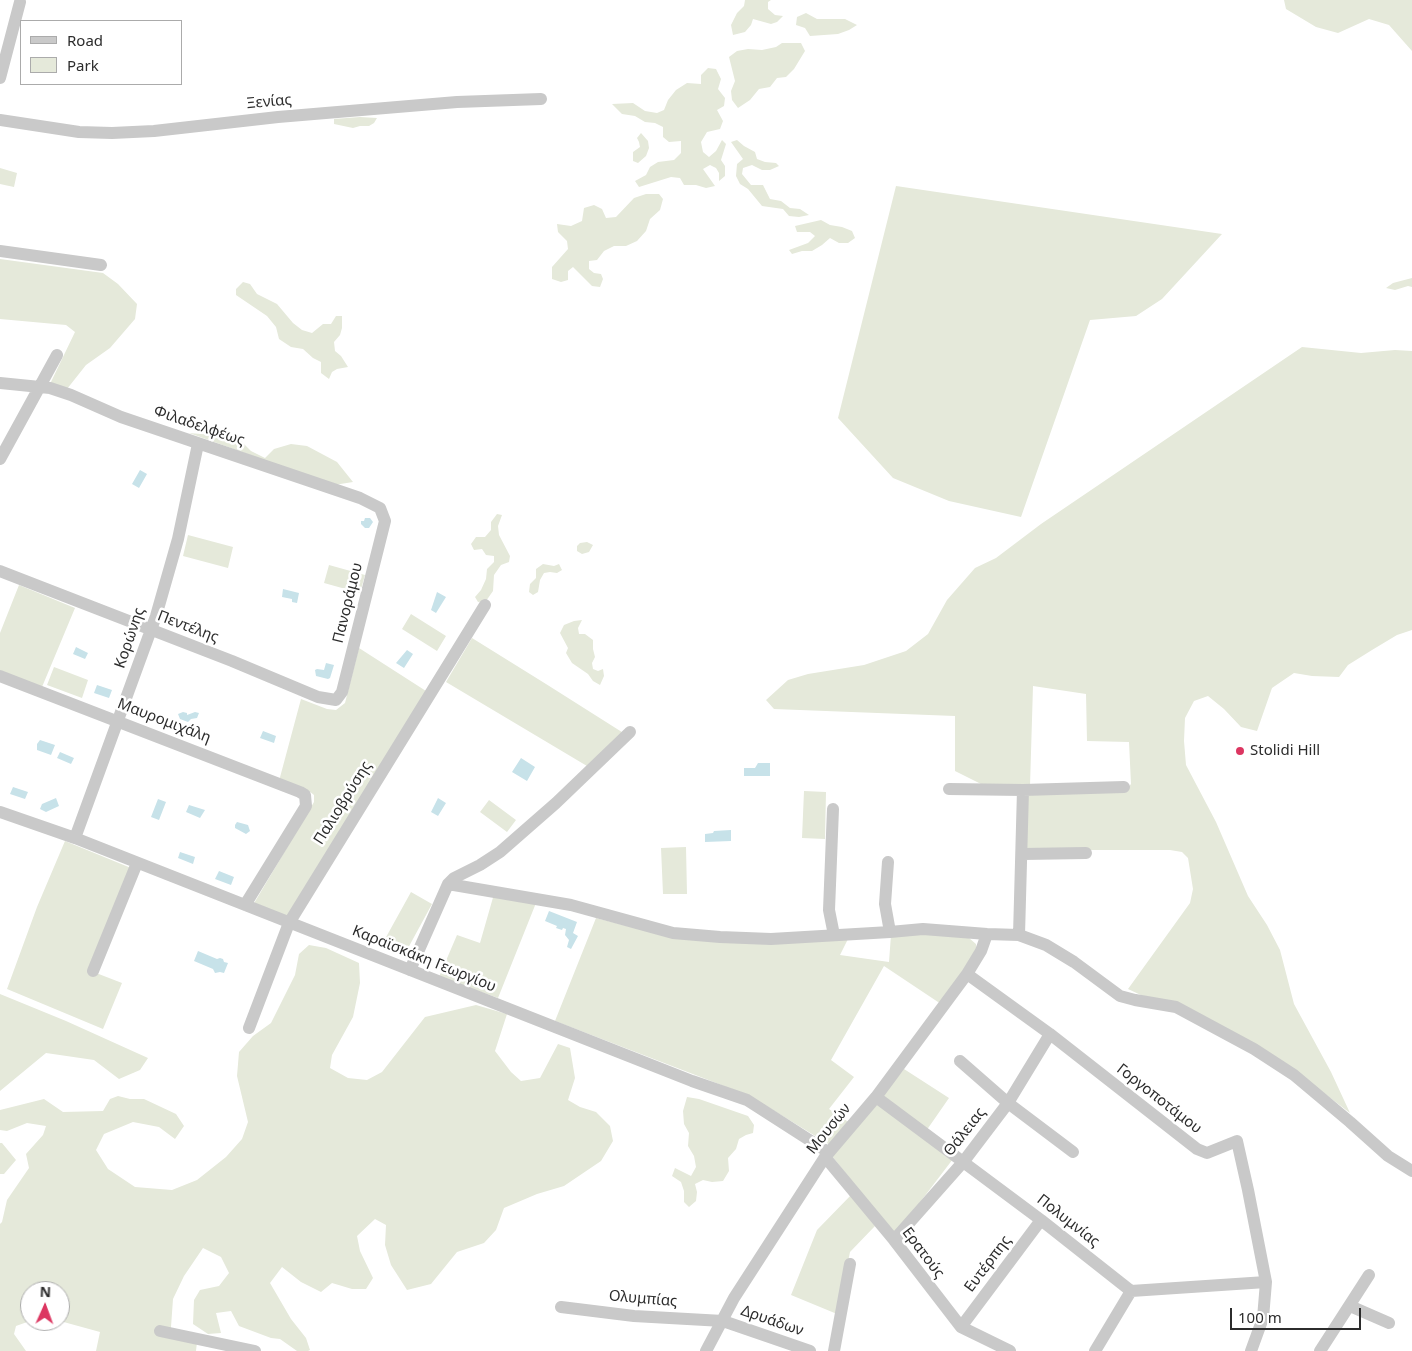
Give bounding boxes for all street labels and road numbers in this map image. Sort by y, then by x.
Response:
street label: Ξενίας [246,91,292,113]
street label: Φιλαδελφέως [151,402,247,450]
street label: Πανοράμου [329,561,367,645]
street label: Κορώνης [111,605,149,671]
street label: Πεντέλης [155,607,221,647]
street label: Μαυρομιχάλη [115,695,213,747]
street label: Παλιοβρύσης [310,758,376,848]
street label: Καραϊσκάκη Γεωργίου [349,922,499,996]
street label: Γοργοποτάμου [1113,1060,1205,1138]
street label: Μουσών [803,1100,855,1158]
street label: Θάλειας [940,1104,990,1160]
street label: Πολυμνίας [1033,1191,1103,1251]
street label: Ερατούς [898,1224,948,1282]
street label: Ευτέρπης [961,1232,1015,1296]
street label: Ολυμπίας [608,1287,678,1311]
street label: Δρυάδων [738,1302,806,1340]

